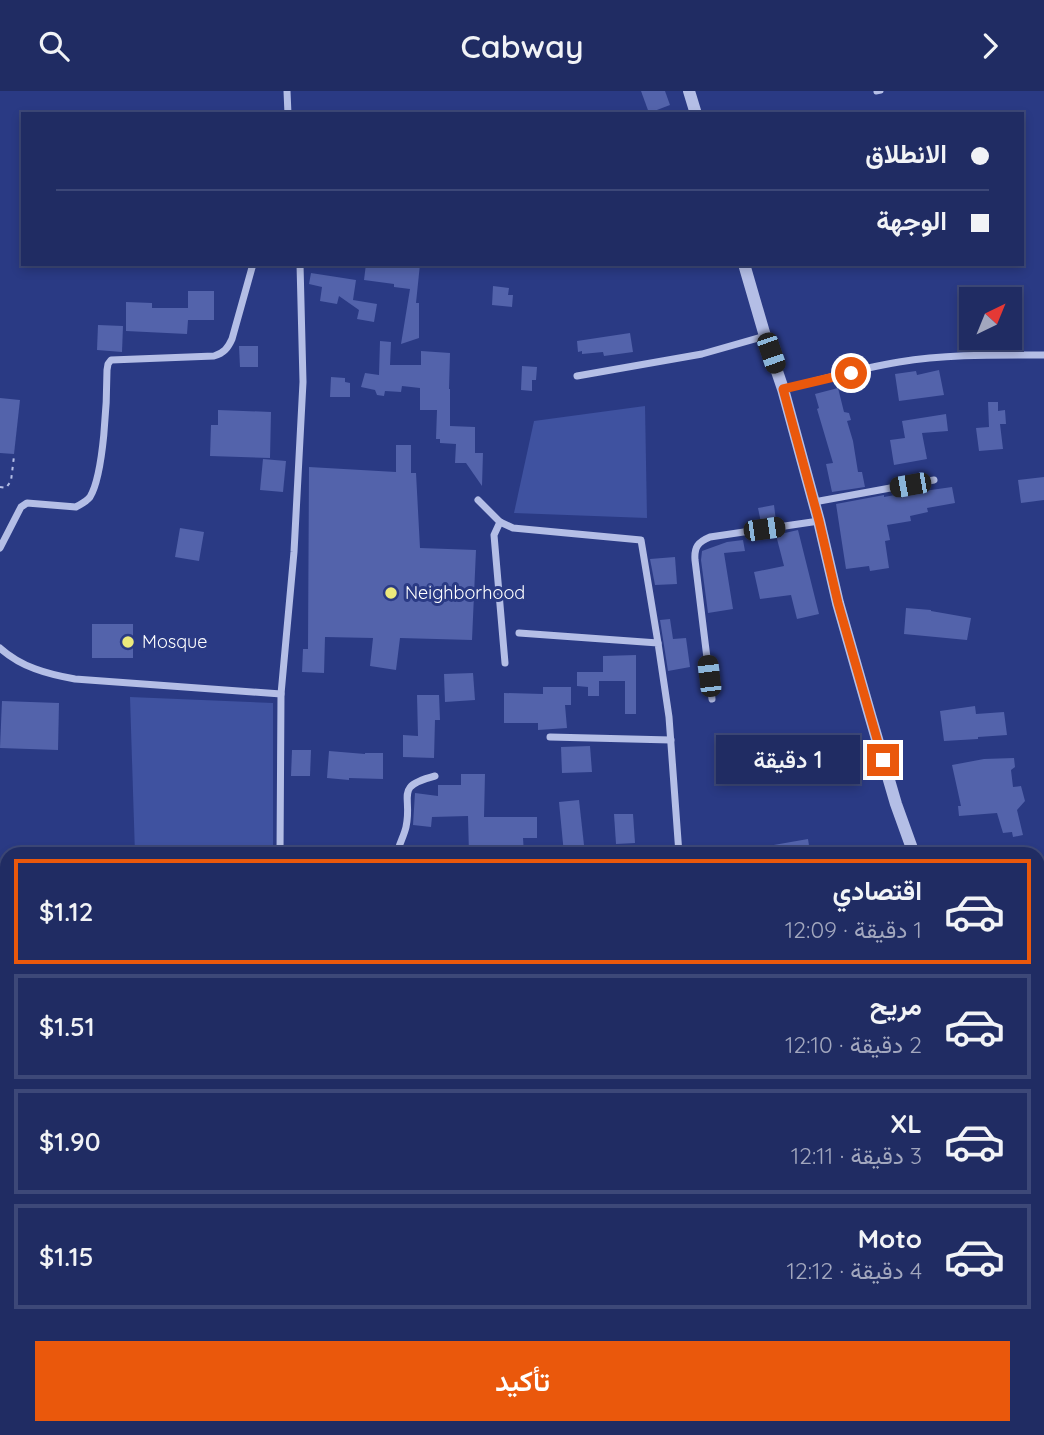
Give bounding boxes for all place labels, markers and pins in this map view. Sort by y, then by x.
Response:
place label: Neighborhood [405,581,525,604]
marker: Neighborhood [383,585,399,601]
place label: Mosque [142,630,208,653]
marker: Mosque [120,634,136,650]

